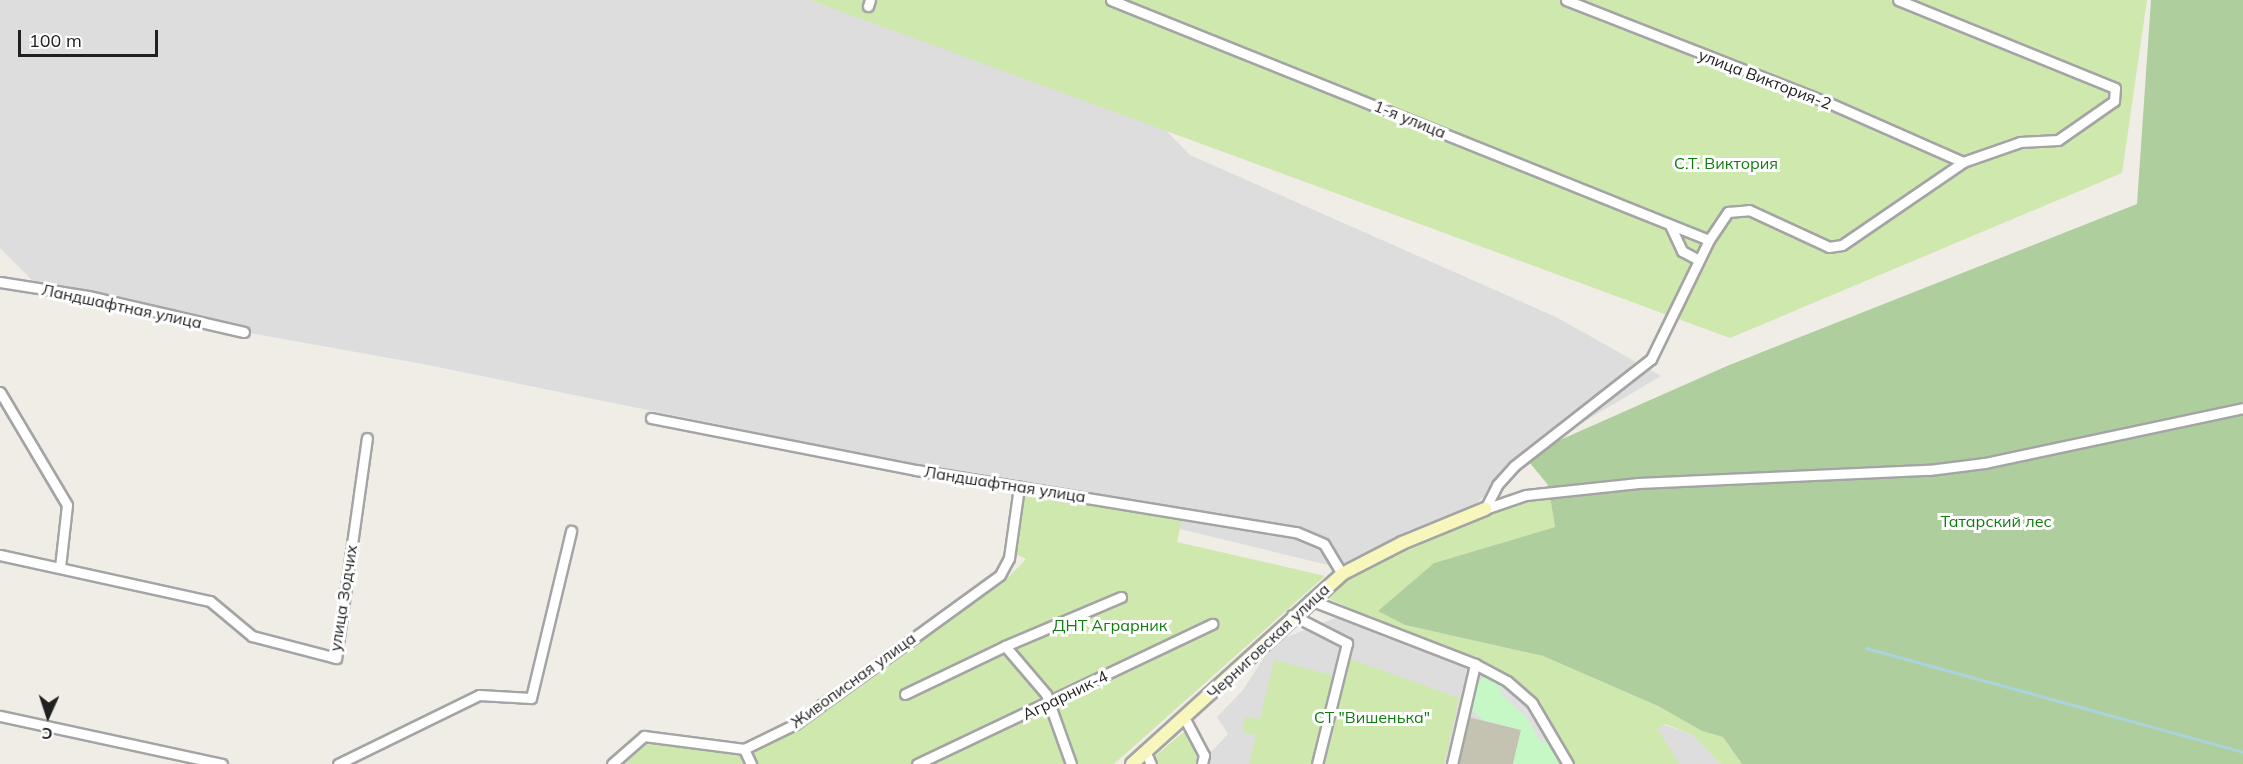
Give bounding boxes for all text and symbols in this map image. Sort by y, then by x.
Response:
scale bar [21,18,160,56]
text: 100 m [29,29,82,52]
street label: улица Виктория-2 [1696,45,1834,113]
street label: 1-я улица [1371,96,1449,142]
park label: С.Т. Виктория [1674,153,1778,173]
street label: Ландшафтная улица [40,280,204,332]
street label: Ландшафтная улица [923,462,1087,506]
park label: Татарский лес [1940,511,2052,531]
street label: улица Зодчих [325,543,361,653]
street label: Черниговская улица [1203,579,1333,703]
park label: ДНТ Аграрник [1053,615,1167,635]
street label: Живописная улица [787,628,919,732]
street label: Аграрник-4 [1019,666,1111,724]
north arrow [18,686,78,746]
park label: СТ "Вишенька" [1314,707,1430,727]
text: С [41,724,53,744]

